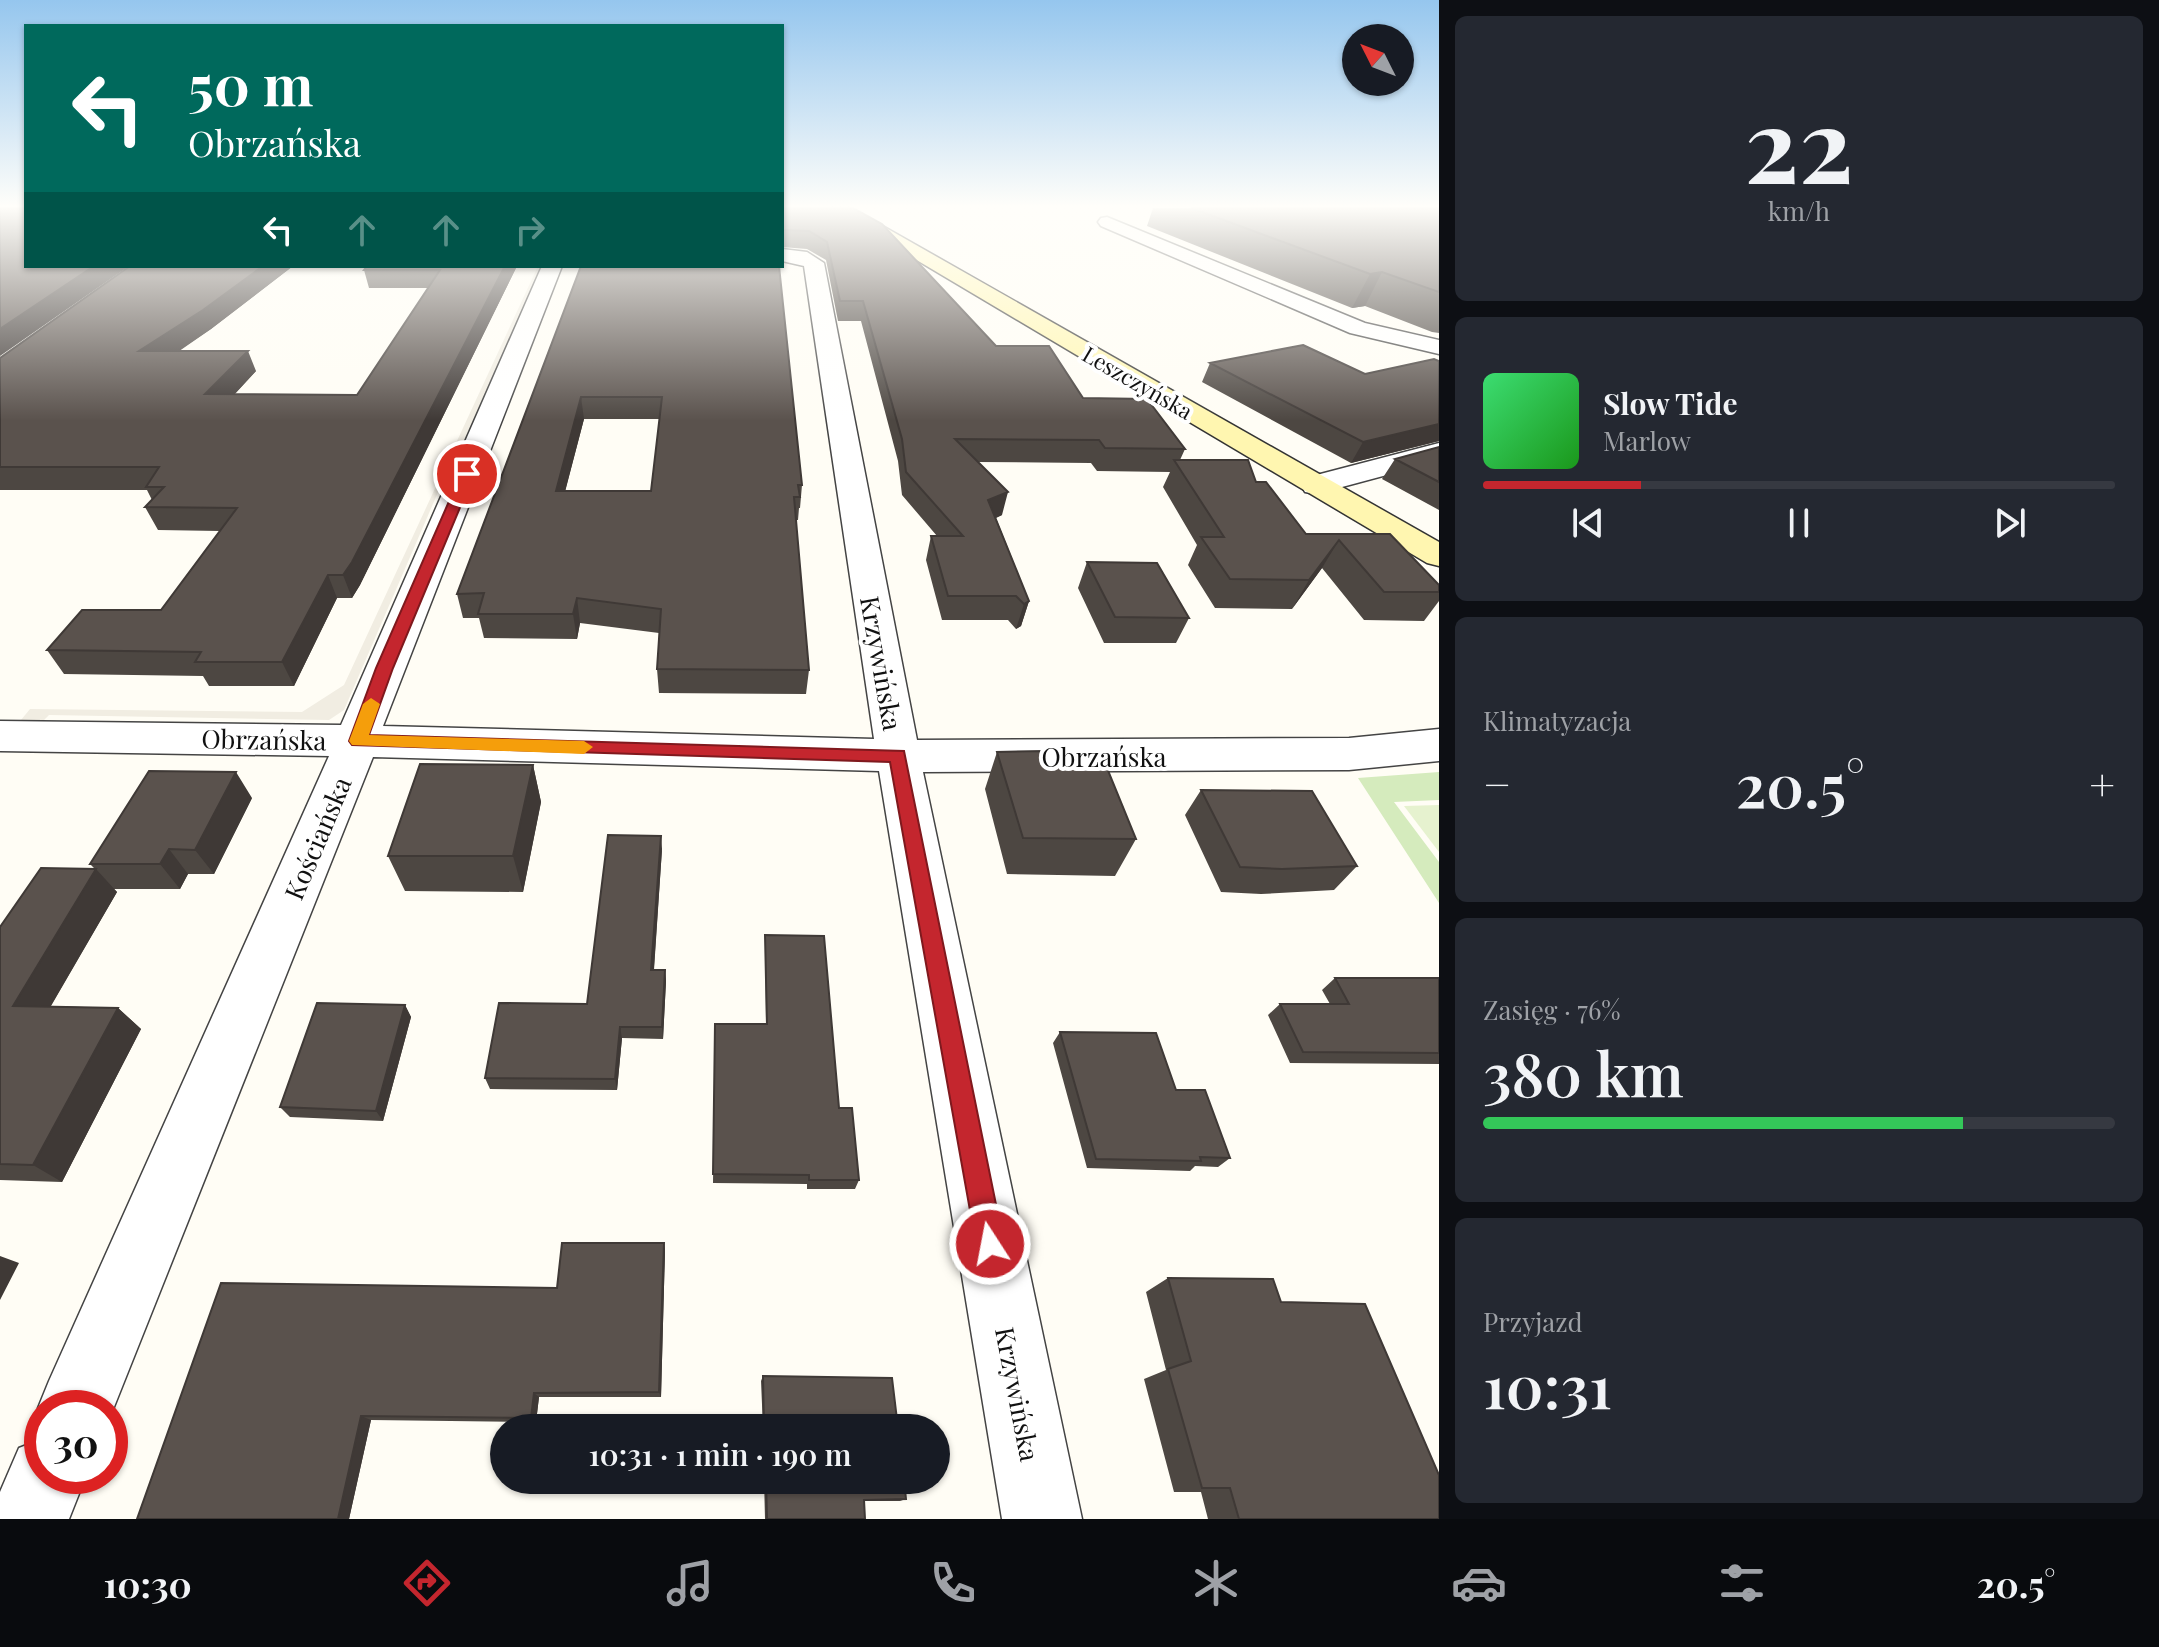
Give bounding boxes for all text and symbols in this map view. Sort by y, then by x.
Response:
north arrow [1342,24,1414,96]
map controls [1342,24,1414,96]
text: 50 m [188,46,314,121]
icon: left [56,56,160,160]
text: 22 [1745,71,1853,210]
text: Obrzańska [188,118,361,166]
text: km/h [1768,193,1830,228]
icon: left [256,208,300,252]
icon: ahead [340,208,384,252]
icon: ahead [424,208,468,252]
icon: right [508,208,552,252]
street label: Leszczyńska [1077,338,1199,426]
text: Slow Tide [1603,383,1738,423]
text: Marlow [1603,423,1691,458]
pin [433,440,501,508]
icon: arrive [445,452,489,496]
icon: previous [1566,501,1610,545]
icon: pause [1777,501,1821,545]
icon: next [1988,501,2032,545]
street label: Krzywińska [853,593,911,733]
text: Klimatyzacja [1483,703,1631,738]
street label: Obrzańska [201,720,327,758]
street label: Obrzańska [1042,739,1167,774]
text: 20.5° [1736,743,1865,823]
text: − [1483,753,1511,812]
text: + [2089,753,2115,812]
street label: Kościańska [275,771,359,905]
text: Zasięg · 76% [1483,992,1621,1027]
text: 380 km [1483,1032,1684,1112]
position arrow [948,1202,1032,1286]
text: Przyjazd [1483,1304,1583,1339]
street label: Krzywińska [988,1324,1048,1464]
text: 10:31 [1483,1344,1612,1424]
speed limit sign: 30 [24,1390,128,1494]
text: 10:31 · 1 min · 190 m [588,1434,852,1474]
icon: directions [399,1555,455,1611]
icon: music [662,1555,718,1611]
icon: phone [925,1555,981,1611]
icon: climate [1188,1555,1244,1611]
icon: car [1451,1555,1507,1611]
icon: filters [1714,1555,1770,1611]
text: 10:30 [103,1559,192,1607]
text: 20.5° [1977,1559,2055,1607]

